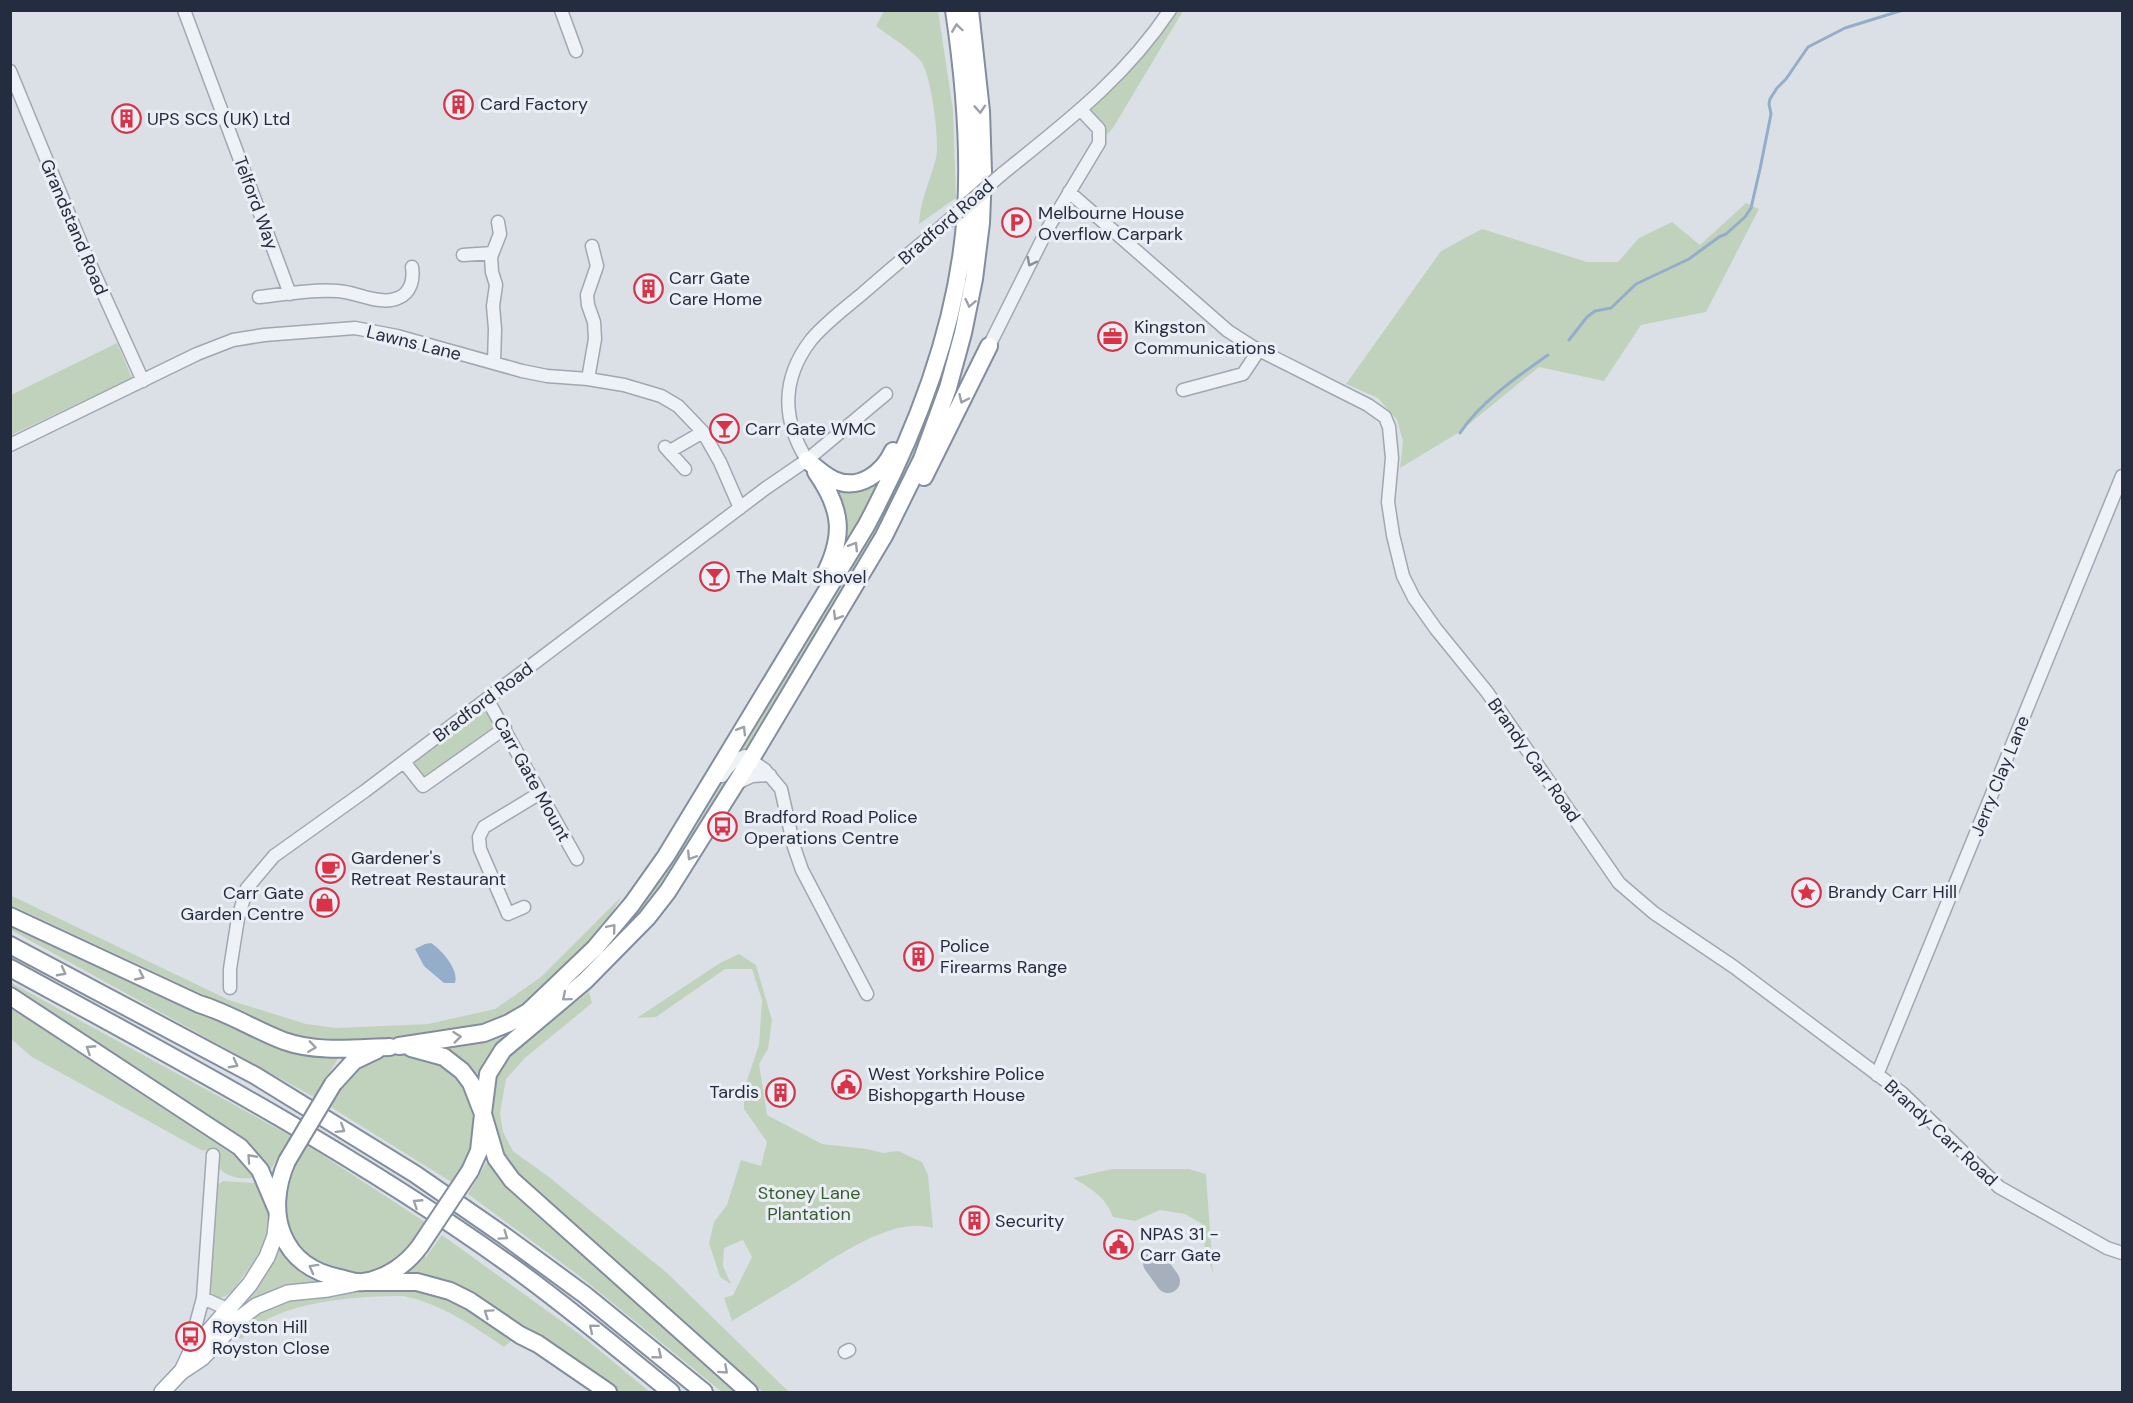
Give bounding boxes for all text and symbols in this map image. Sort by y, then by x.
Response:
one-way arrow [951,24,963,33]
building icon: Card Factory [443,88,475,120]
place label: Card Factory [480,92,588,116]
building icon: UPS SCS (UK) Ltd [110,103,142,135]
one-way arrow [974,104,987,113]
place label: UPS SCS (UK) Ltd [147,107,290,131]
street label: Telford Way [228,153,284,253]
street label: Grandstand Road [35,155,113,299]
street label: Bradford Road [893,174,999,270]
place label: Melbourne House Overflow Carpark [1038,201,1184,246]
parking icon: Melbourne House Overflow Carpark [1001,207,1033,239]
one-way arrow [1027,256,1038,266]
place label: Carr Gate Care Home [669,266,762,311]
building icon: Carr Gate Care Home [632,272,664,304]
one-way arrow [964,297,977,307]
place label: Kingston Communications [1134,315,1276,360]
street label: Lawns Lane [364,320,464,366]
office icon: Kingston Communications [1097,321,1129,353]
one-way arrow [959,393,971,404]
bar icon: Carr Gate WMC [708,413,740,445]
place label: Carr Gate WMC [745,417,876,441]
one-way arrow [846,542,858,552]
bar icon: The Malt Shovel [699,561,731,593]
place label: The Malt Shovel [736,565,867,589]
one-way arrow [833,609,844,620]
street label: Bradford Road [428,657,538,747]
street label: Brandy Carr Road [1482,693,1586,827]
street label: Carr Gate Mount [488,712,576,846]
street label: Jerry Clay Lane [1965,712,2035,840]
one-way arrow [734,726,746,736]
place label: Bradford Road Police Operations Centre [744,805,918,850]
bus stop icon: Bradford Road Police Operations Centre [707,811,739,843]
place label: Gardener's Retreat Restaurant [351,846,506,891]
one-way arrow [686,850,698,860]
cafe icon: Gardener's Retreat Restaurant [314,852,346,884]
place icon: Brandy Carr Hill [1791,876,1823,908]
place label: Brandy Carr Hill [1828,880,1957,904]
place label: Carr Gate Garden Centre [181,881,304,926]
shop icon: Carr Gate Garden Centre [309,887,341,919]
one-way arrow [605,924,616,935]
place label: Police Firearms Range [940,934,1067,979]
building icon: Police Firearms Range [903,940,935,972]
one-way arrow [56,965,66,976]
one-way arrow [133,969,144,981]
one-way arrow [562,990,573,1001]
one-way arrow [452,1031,462,1044]
one-way arrow [307,1040,316,1053]
one-way arrow [86,1044,96,1056]
one-way arrow [228,1057,238,1068]
place label: West Yorkshire Police Bishopgarth House [868,1062,1044,1107]
public building icon: West Yorkshire Police Bishopgarth House [831,1068,863,1100]
street label: Brandy Carr Road [1879,1074,2003,1192]
building icon: Tardis [764,1076,796,1108]
place label: Tardis [709,1080,759,1104]
one-way arrow [335,1121,345,1133]
one-way arrow [247,1155,258,1165]
park label: Stoney Lane Plantation [758,1181,860,1226]
one-way arrow [413,1199,423,1211]
building icon: Security [958,1205,990,1237]
place label: Security [995,1209,1064,1233]
place label: NPAS 31 - Carr Gate [1140,1222,1221,1267]
public building icon: NPAS 31 - Carr Gate [1103,1228,1135,1260]
one-way arrow [498,1229,509,1240]
one-way arrow [309,1264,319,1275]
one-way arrow [484,1309,495,1320]
place label: Royston Hill Royston Close [212,1315,330,1360]
bus stop icon: Royston Hill Royston Close [175,1321,207,1353]
one-way arrow [589,1325,600,1336]
one-way arrow [651,1348,662,1359]
one-way arrow [717,1363,728,1374]

